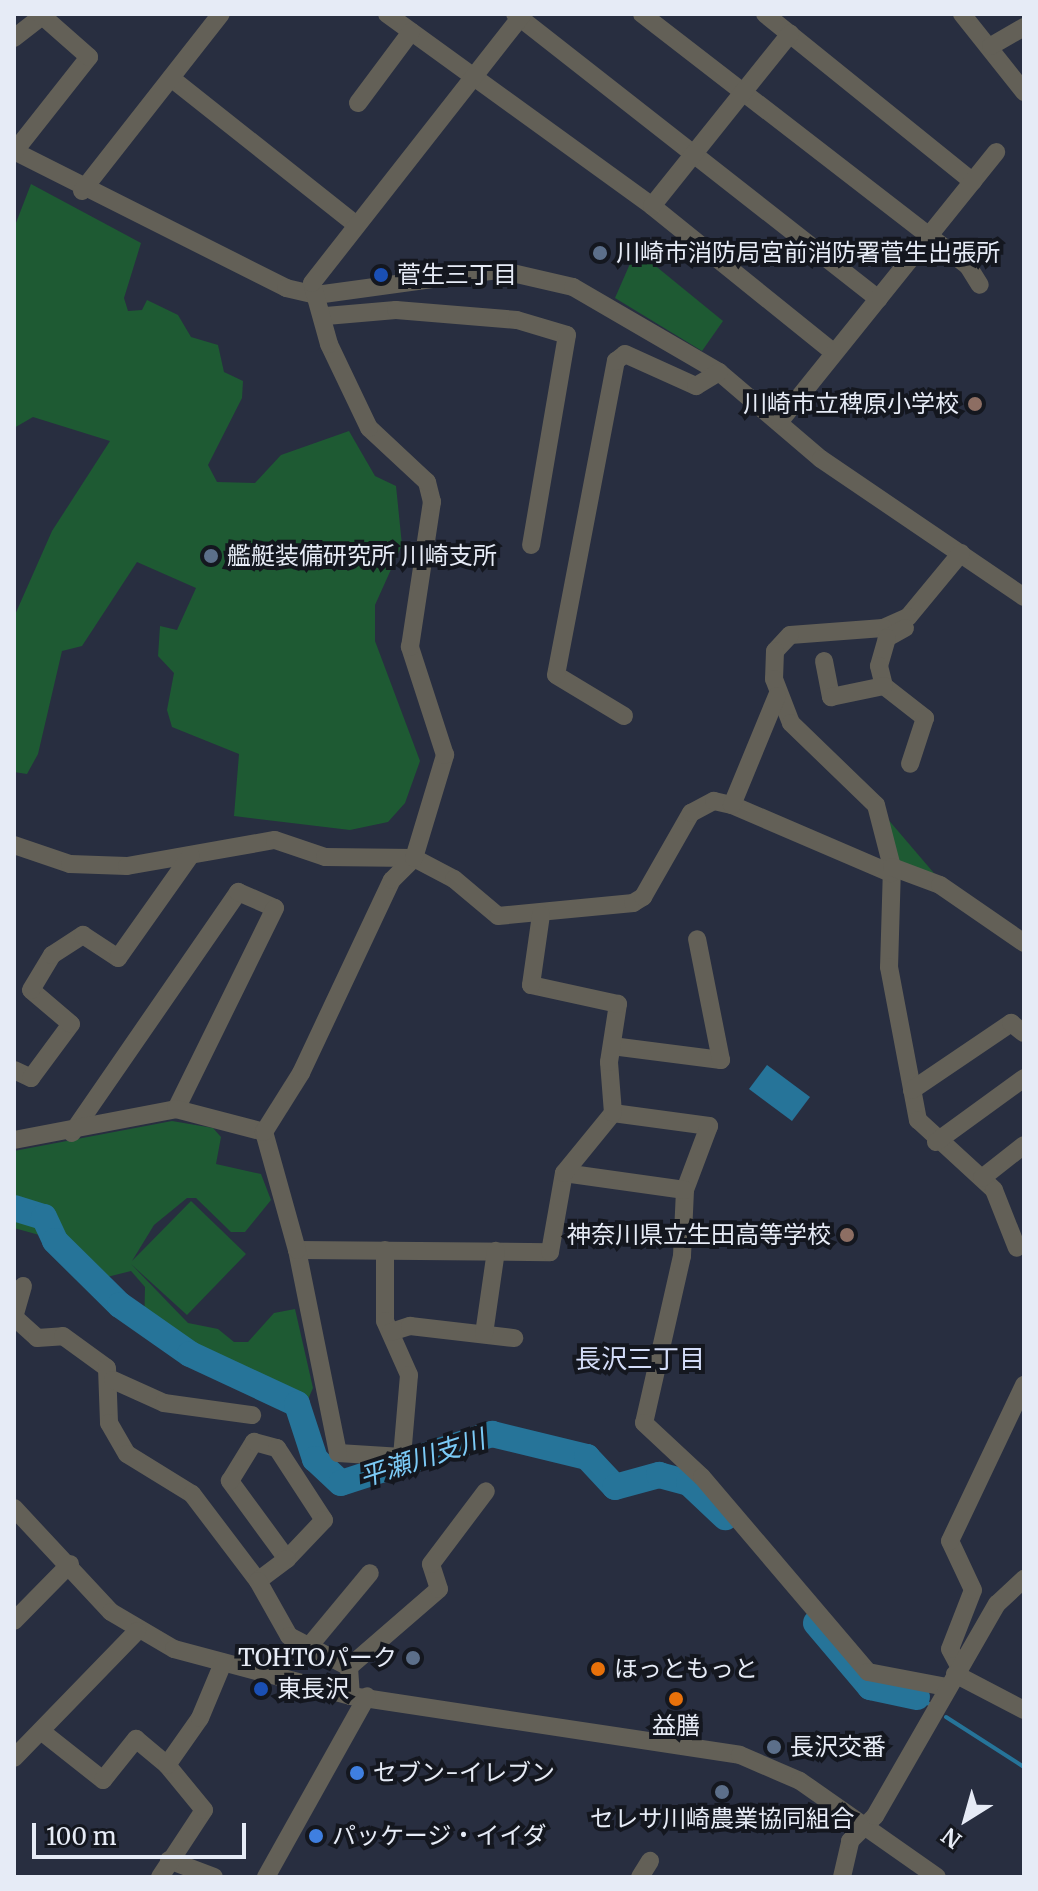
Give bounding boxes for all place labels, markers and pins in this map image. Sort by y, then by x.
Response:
place label: 川崎市消防局宮前消防署菅生出張所 [616,239,1000,267]
marker: 川崎市消防局宮前消防署菅生出張所 [591,244,609,262]
place label: 菅生三丁目 [397,261,517,289]
marker: 菅生三丁目 [372,266,390,284]
place label: 川崎市立稗原小学校 [743,390,959,418]
marker: 川崎市立稗原小学校 [966,395,984,413]
place label: 艦艇装備研究所 川崎支所 [227,542,497,570]
marker: 艦艇装備研究所 川崎支所 [202,547,220,565]
place label: 神奈川県立生田高等学校 [567,1221,831,1249]
marker: 神奈川県立生田高等学校 [838,1226,856,1244]
place label: TOHTOパーク [238,1644,397,1672]
marker: TOHTOパーク [404,1649,422,1667]
place label: ほっともっと [614,1655,758,1683]
marker: ほっともっと [589,1660,607,1678]
place label: 東長沢 [277,1675,349,1703]
marker: 東長沢 [252,1680,270,1698]
marker: 益膳 [667,1690,685,1708]
place label: 益膳 [652,1712,700,1740]
place label: 長沢交番 [790,1733,886,1761]
marker: 長沢交番 [765,1738,783,1756]
place label: セブン-イレブン [373,1759,555,1787]
marker: セブン-イレブン [348,1764,366,1782]
marker: セレサ川崎農業協同組合 [713,1783,731,1801]
place label: セレサ川崎農業協同組合 [590,1805,854,1833]
place label: パッケージ・イイダ [332,1822,548,1850]
marker: パッケージ・イイダ [307,1827,325,1845]

